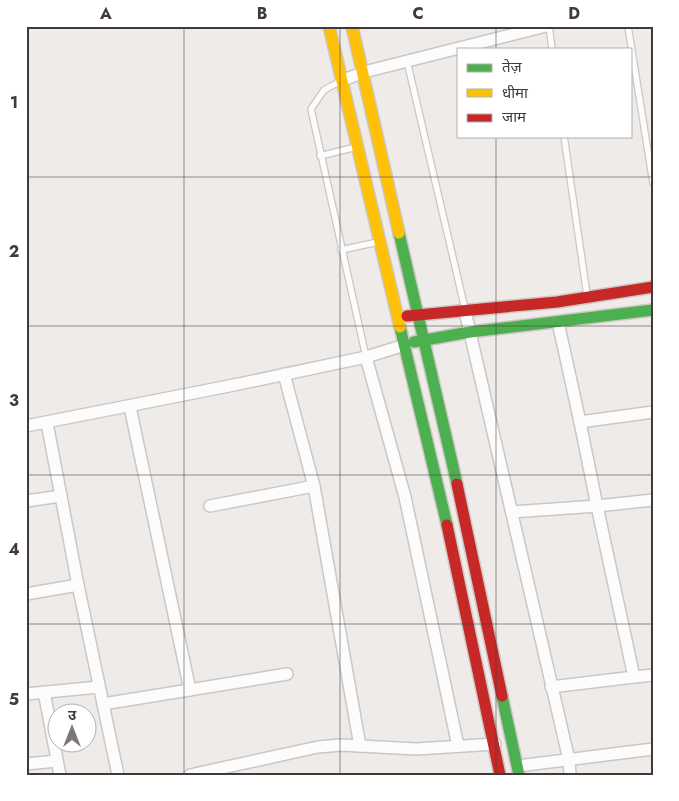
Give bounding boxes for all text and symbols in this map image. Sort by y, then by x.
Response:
text: A [99,2,112,25]
text: B [257,2,267,25]
text: C [412,2,424,25]
text: D [568,2,580,25]
legend [457,48,632,138]
text: तेज़ [502,56,523,78]
text: धीमा [502,82,529,104]
text: 1 [10,91,18,114]
text: जाम [502,106,527,128]
text: 2 [9,240,19,263]
text: 3 [9,389,19,412]
text: 4 [8,538,20,561]
text: 5 [9,688,19,711]
north arrow [48,704,98,754]
text: उ [68,705,77,725]

